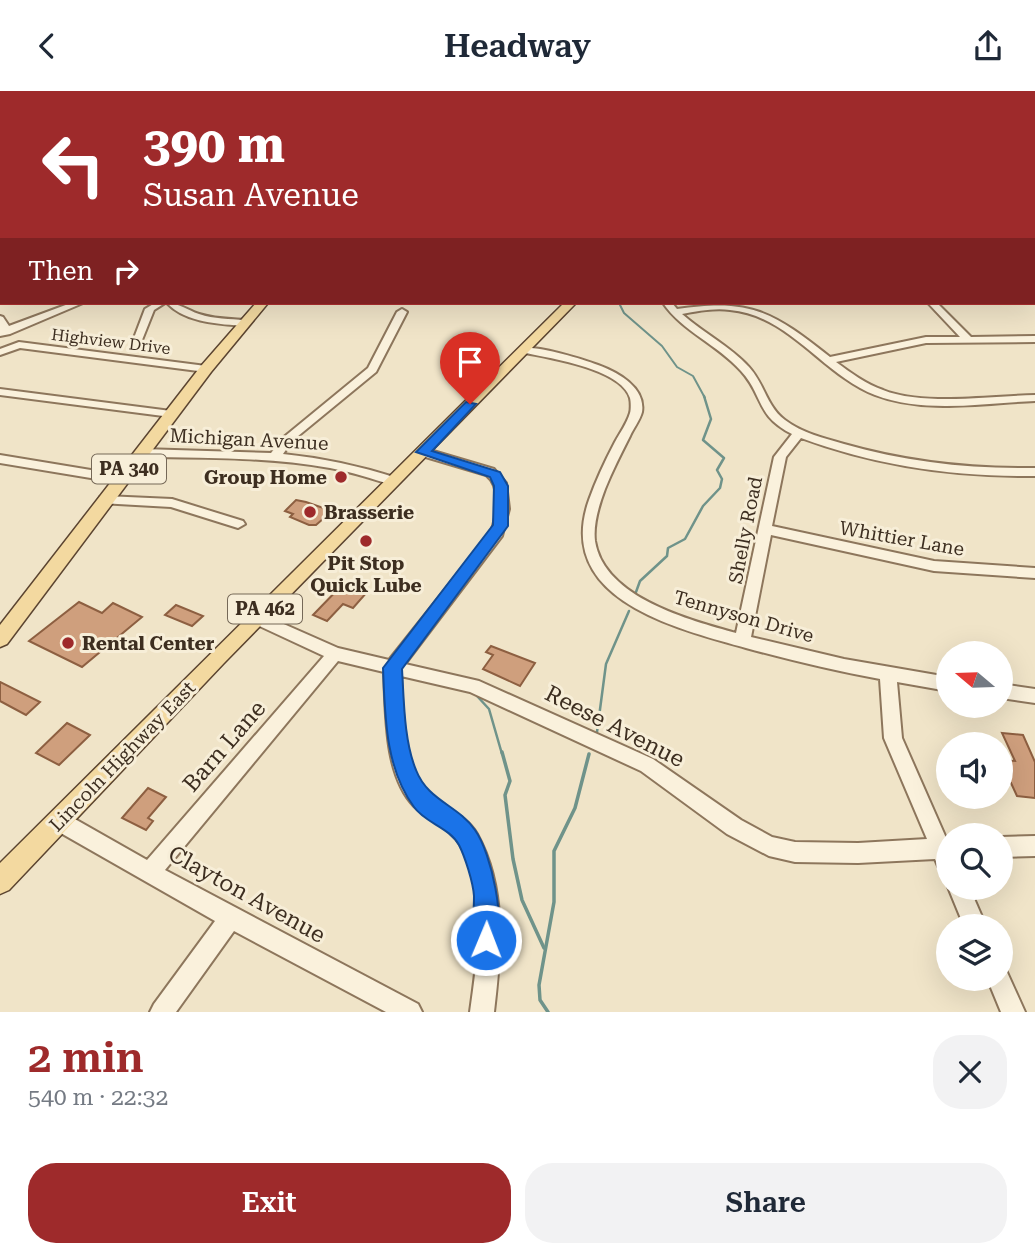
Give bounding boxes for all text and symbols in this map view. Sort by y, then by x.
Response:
icon: back [28,27,66,65]
text: Headway [444,27,591,65]
icon: share [969,27,1007,65]
text: 390 m [143,117,285,174]
icon: left [28,119,119,210]
text: Susan Avenue [143,176,359,214]
icon: right [107,252,145,290]
text: Then [28,256,93,286]
street label: Highview Drive [50,325,172,358]
pin [440,332,500,404]
icon: arrive [451,343,489,381]
street label: Michigan Avenue [169,424,329,455]
road number: PA 340 [92,455,166,483]
place label: Group Home [204,466,327,489]
marker: Group Home [333,469,349,485]
street label: Shelly Road [724,474,767,586]
place label: Brasserie [324,501,414,524]
marker: Brasserie [302,504,318,520]
street label: Whittier Lane [838,516,966,561]
marker: Pit Stop Quick Lube [358,533,374,549]
place label: Pit Stop Quick Lube [310,552,422,597]
street label: Tennyson Drive [671,586,817,647]
road number: PA 462 [228,595,302,623]
place label: Rental Center [82,632,215,655]
marker: Rental Center [60,635,76,651]
north arrow [936,641,1013,717]
map controls [936,641,1013,991]
street label: Lincoln Highway East [45,676,200,836]
street label: Reese Avenue [541,680,689,773]
street label: Barn Lane [177,695,271,798]
button: sound [936,732,1013,809]
button: search [936,823,1013,900]
street label: Clayton Avenue [164,840,330,949]
position arrow [449,903,523,977]
button: layers [936,914,1013,991]
text: 2 min [28,1033,144,1082]
button: close [933,1035,1007,1109]
text: 540 m · 22:32 [28,1084,168,1111]
button: Exit [28,1163,511,1243]
button: Share [525,1163,1007,1243]

